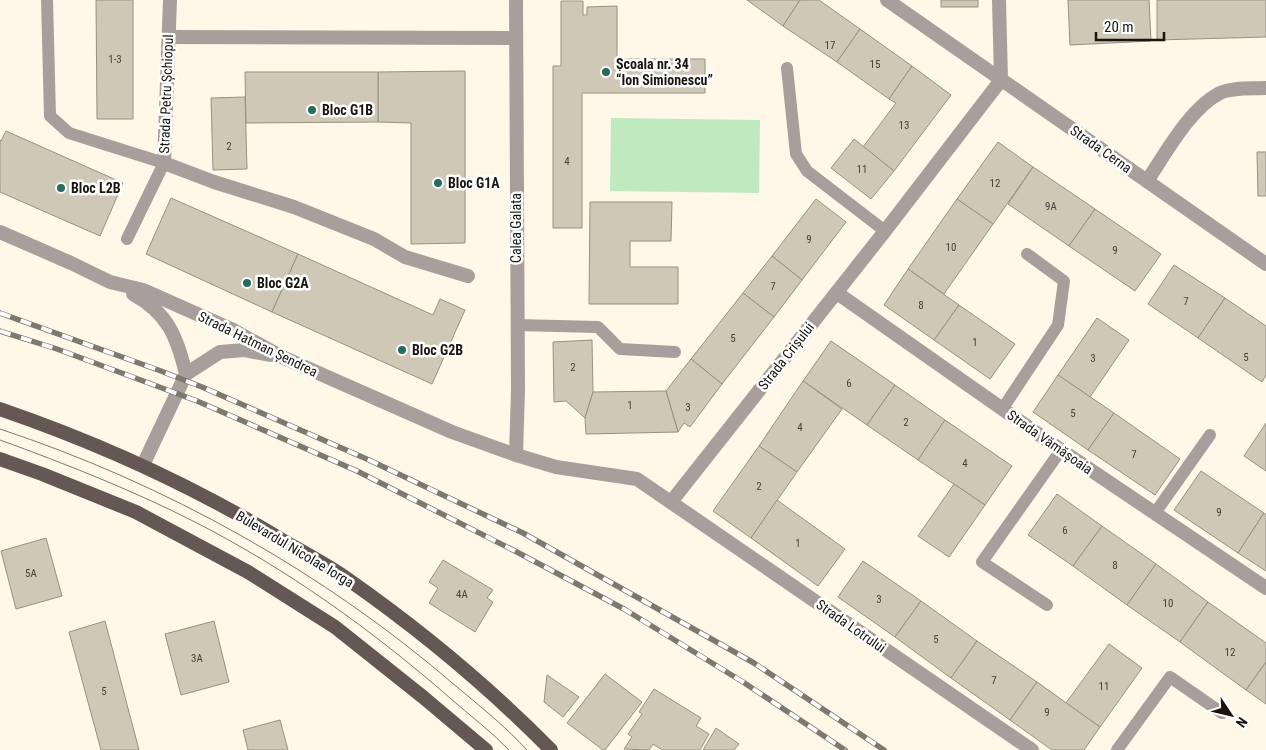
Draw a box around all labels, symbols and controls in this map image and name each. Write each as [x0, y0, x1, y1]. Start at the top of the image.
scale bar [1096, 10, 1164, 42]
text: 20 m [1104, 18, 1134, 36]
street label: Strada Petru Șchiopul [156, 34, 177, 154]
house number: 17 [825, 39, 835, 52]
house number: 1-3 [108, 53, 122, 66]
place label: Școala nr. 34 “Ion Simionescu” [616, 56, 713, 88]
house number: 15 [870, 58, 880, 71]
marker: Școala nr. 34 “Ion Simionescu” [600, 66, 612, 78]
place label: Bloc G1B [322, 102, 373, 118]
marker: Bloc G1B [306, 104, 318, 116]
house number: 13 [899, 119, 909, 132]
street label: Strada Cerna [1067, 122, 1135, 176]
house number: 2 [226, 140, 232, 153]
house number: 4 [564, 155, 570, 168]
house number: 11 [857, 163, 867, 176]
place label: Bloc G1A [448, 175, 500, 191]
marker: Bloc G1A [432, 177, 444, 189]
house number: 12 [990, 177, 1000, 190]
place label: Bloc L2B [71, 180, 121, 196]
marker: Bloc L2B [55, 182, 67, 194]
street label: Calea Galata [508, 193, 524, 263]
house number: 9A [1045, 200, 1058, 213]
house number: 9 [806, 233, 812, 246]
house number: 10 [946, 241, 956, 254]
house number: 9 [1112, 244, 1118, 257]
place label: Bloc G2A [257, 275, 309, 291]
marker: Bloc G2A [241, 277, 253, 289]
house number: 7 [770, 280, 776, 293]
house number: 7 [1183, 295, 1189, 308]
house number: 8 [918, 299, 924, 312]
street label: Strada Hatman Șendrea [195, 308, 320, 381]
street label: Strada Crișului [755, 319, 818, 393]
house number: 5 [730, 332, 736, 345]
house number: 1 [972, 336, 978, 349]
place label: Bloc G2B [412, 342, 463, 358]
marker: Bloc G2B [396, 344, 408, 356]
house number: 5 [1243, 351, 1249, 364]
house number: 3 [1090, 352, 1096, 365]
house number: 2 [570, 361, 576, 374]
house number: 6 [846, 377, 852, 390]
house number: 1 [627, 399, 633, 412]
house number: 3 [685, 401, 691, 414]
street label: Strada Vămășoaia [1004, 407, 1096, 478]
house number: 5 [1070, 407, 1076, 420]
house number: 2 [903, 416, 909, 429]
house number: 4 [797, 421, 803, 434]
house number: 7 [1131, 448, 1137, 461]
house number: 4 [962, 457, 968, 470]
house number: 2 [756, 480, 762, 493]
house number: 9 [1216, 506, 1222, 519]
street label: Bulevardul Nicolae Iorga [233, 508, 357, 590]
house number: 6 [1062, 524, 1068, 537]
house number: 1 [795, 537, 801, 550]
house number: 8 [1112, 559, 1118, 572]
house number: 5A [25, 567, 38, 580]
house number: 4A [456, 588, 469, 601]
house number: 3 [876, 593, 882, 606]
street label: Strada Lotrului [813, 596, 889, 656]
house number: 10 [1163, 597, 1173, 610]
house number: 5 [933, 633, 939, 646]
house number: 12 [1225, 646, 1235, 659]
house number: 3A [191, 652, 204, 665]
house number: 7 [991, 674, 997, 687]
house number: 11 [1099, 680, 1109, 693]
house number: 5 [101, 685, 107, 698]
north arrow [1206, 690, 1256, 740]
house number: 9 [1044, 706, 1050, 719]
text: N [1233, 714, 1251, 731]

